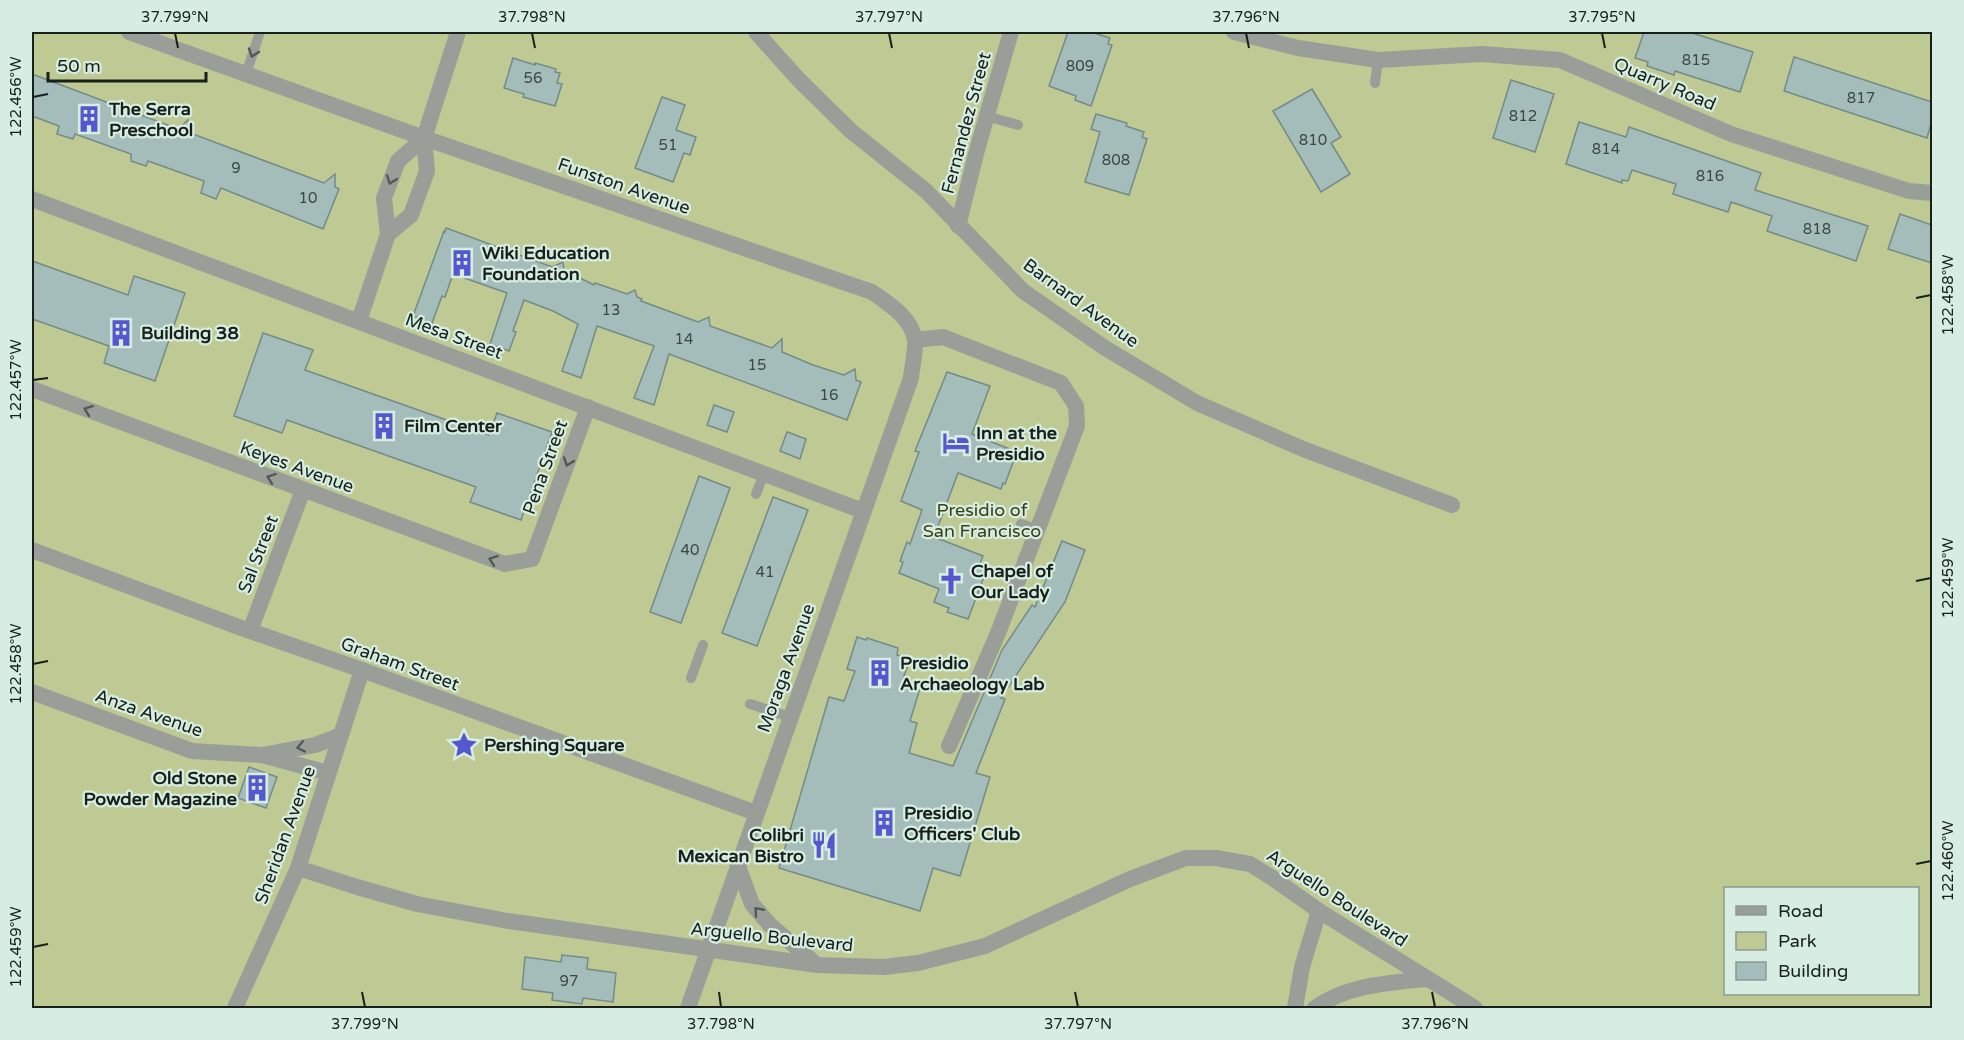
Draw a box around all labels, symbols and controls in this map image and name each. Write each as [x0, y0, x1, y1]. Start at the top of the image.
text: 37.799°N [141, 8, 209, 26]
text: 37.798°N [498, 8, 566, 26]
text: 37.797°N [855, 8, 923, 26]
text: 37.796°N [1212, 8, 1280, 26]
text: 37.795°N [1568, 8, 1636, 26]
scale bar [48, 45, 206, 83]
one-way arrow [248, 47, 261, 58]
street label: Fernandez Street [936, 50, 996, 196]
house number: 815 [1682, 51, 1710, 69]
street label: Quarry Road [1611, 53, 1719, 115]
text: 50 m [57, 55, 101, 77]
text: 122.456°W [7, 57, 25, 137]
house number: 809 [1066, 57, 1094, 75]
house number: 56 [524, 69, 542, 87]
house number: 817 [1847, 89, 1875, 107]
place label: The Serra Preschool [108, 98, 193, 141]
building icon: The Serra Preschool [74, 104, 104, 134]
house number: 812 [1509, 107, 1537, 125]
house number: 810 [1299, 131, 1327, 149]
house number: 51 [659, 136, 677, 154]
house number: 814 [1592, 140, 1620, 158]
house number: 808 [1102, 151, 1130, 169]
street label: Funston Avenue [555, 153, 693, 219]
house number: 9 [231, 159, 241, 177]
house number: 816 [1696, 167, 1724, 185]
one-way arrow [385, 174, 398, 185]
house number: 10 [299, 189, 317, 207]
house number: 818 [1803, 220, 1831, 238]
place label: Wiki Education Foundation [482, 242, 610, 285]
building icon: Wiki Education Foundation [447, 248, 477, 278]
street label: Barnard Avenue [1019, 254, 1143, 352]
text: 122.458°W [1939, 255, 1957, 335]
house number: 13 [602, 301, 620, 319]
street label: Mesa Street [402, 308, 506, 364]
building icon: Building 38 [106, 318, 136, 348]
place label: Building 38 [141, 322, 239, 344]
house number: 14 [675, 330, 693, 348]
text: 122.457°W [7, 339, 25, 421]
house number: 15 [748, 356, 766, 374]
house number: 16 [820, 386, 838, 404]
one-way arrow [83, 405, 94, 418]
building icon: Film Center [369, 411, 399, 441]
place label: Film Center [404, 415, 503, 437]
street label: Pena Street [518, 416, 572, 517]
place label: Inn at the Presidio [976, 422, 1057, 465]
hotel icon: Inn at the Presidio [941, 428, 971, 458]
street label: Keyes Avenue [237, 436, 357, 498]
one-way arrow [563, 456, 575, 467]
one-way arrow [266, 473, 277, 485]
park label: Presidio of San Francisco [923, 499, 1041, 542]
street label: Sal Street [233, 512, 283, 596]
text: 122.459°W [1939, 538, 1957, 618]
house number: 40 [681, 541, 699, 559]
one-way arrow [488, 555, 499, 567]
place label: Chapel of Our Lady [971, 560, 1054, 603]
house number: 41 [756, 563, 774, 581]
church icon: Chapel of Our Lady [936, 566, 966, 596]
street label: Moraga Avenue [752, 600, 820, 736]
text: 122.458°W [7, 624, 25, 704]
street label: Graham Street [338, 632, 462, 696]
place label: Presidio Archaeology Lab [900, 652, 1045, 695]
building icon: Presidio Archaeology Lab [865, 658, 895, 688]
street label: Anza Avenue [92, 684, 206, 742]
place icon: Pershing Square [449, 730, 479, 760]
place label: Pershing Square [484, 734, 624, 756]
one-way arrow [297, 740, 307, 753]
street label: Sheridan Avenue [250, 763, 320, 907]
place label: Old Stone Powder Magazine [84, 767, 237, 810]
building icon: Old Stone Powder Magazine [242, 773, 272, 803]
place label: Presidio Officers' Club [904, 802, 1020, 845]
building icon: Presidio Officers' Club [869, 808, 899, 838]
text: 122.460°W [1939, 821, 1957, 901]
place label: Colibri Mexican Bistro [677, 824, 804, 867]
restaurant icon: Colibri Mexican Bistro [809, 830, 839, 860]
street label: Arguello Boulevard [1262, 844, 1412, 952]
legend [1724, 887, 1919, 995]
text: Road [1778, 900, 1823, 922]
text: 122.459°W [7, 907, 25, 987]
one-way arrow [754, 907, 765, 918]
street label: Arguello Boulevard [690, 918, 854, 956]
text: Park [1778, 930, 1817, 952]
text: Building [1778, 960, 1848, 982]
house number: 97 [560, 972, 578, 990]
text: 37.799°N [331, 1015, 399, 1033]
text: 37.798°N [687, 1015, 755, 1033]
text: 37.797°N [1044, 1015, 1112, 1033]
text: 37.796°N [1401, 1015, 1469, 1033]

